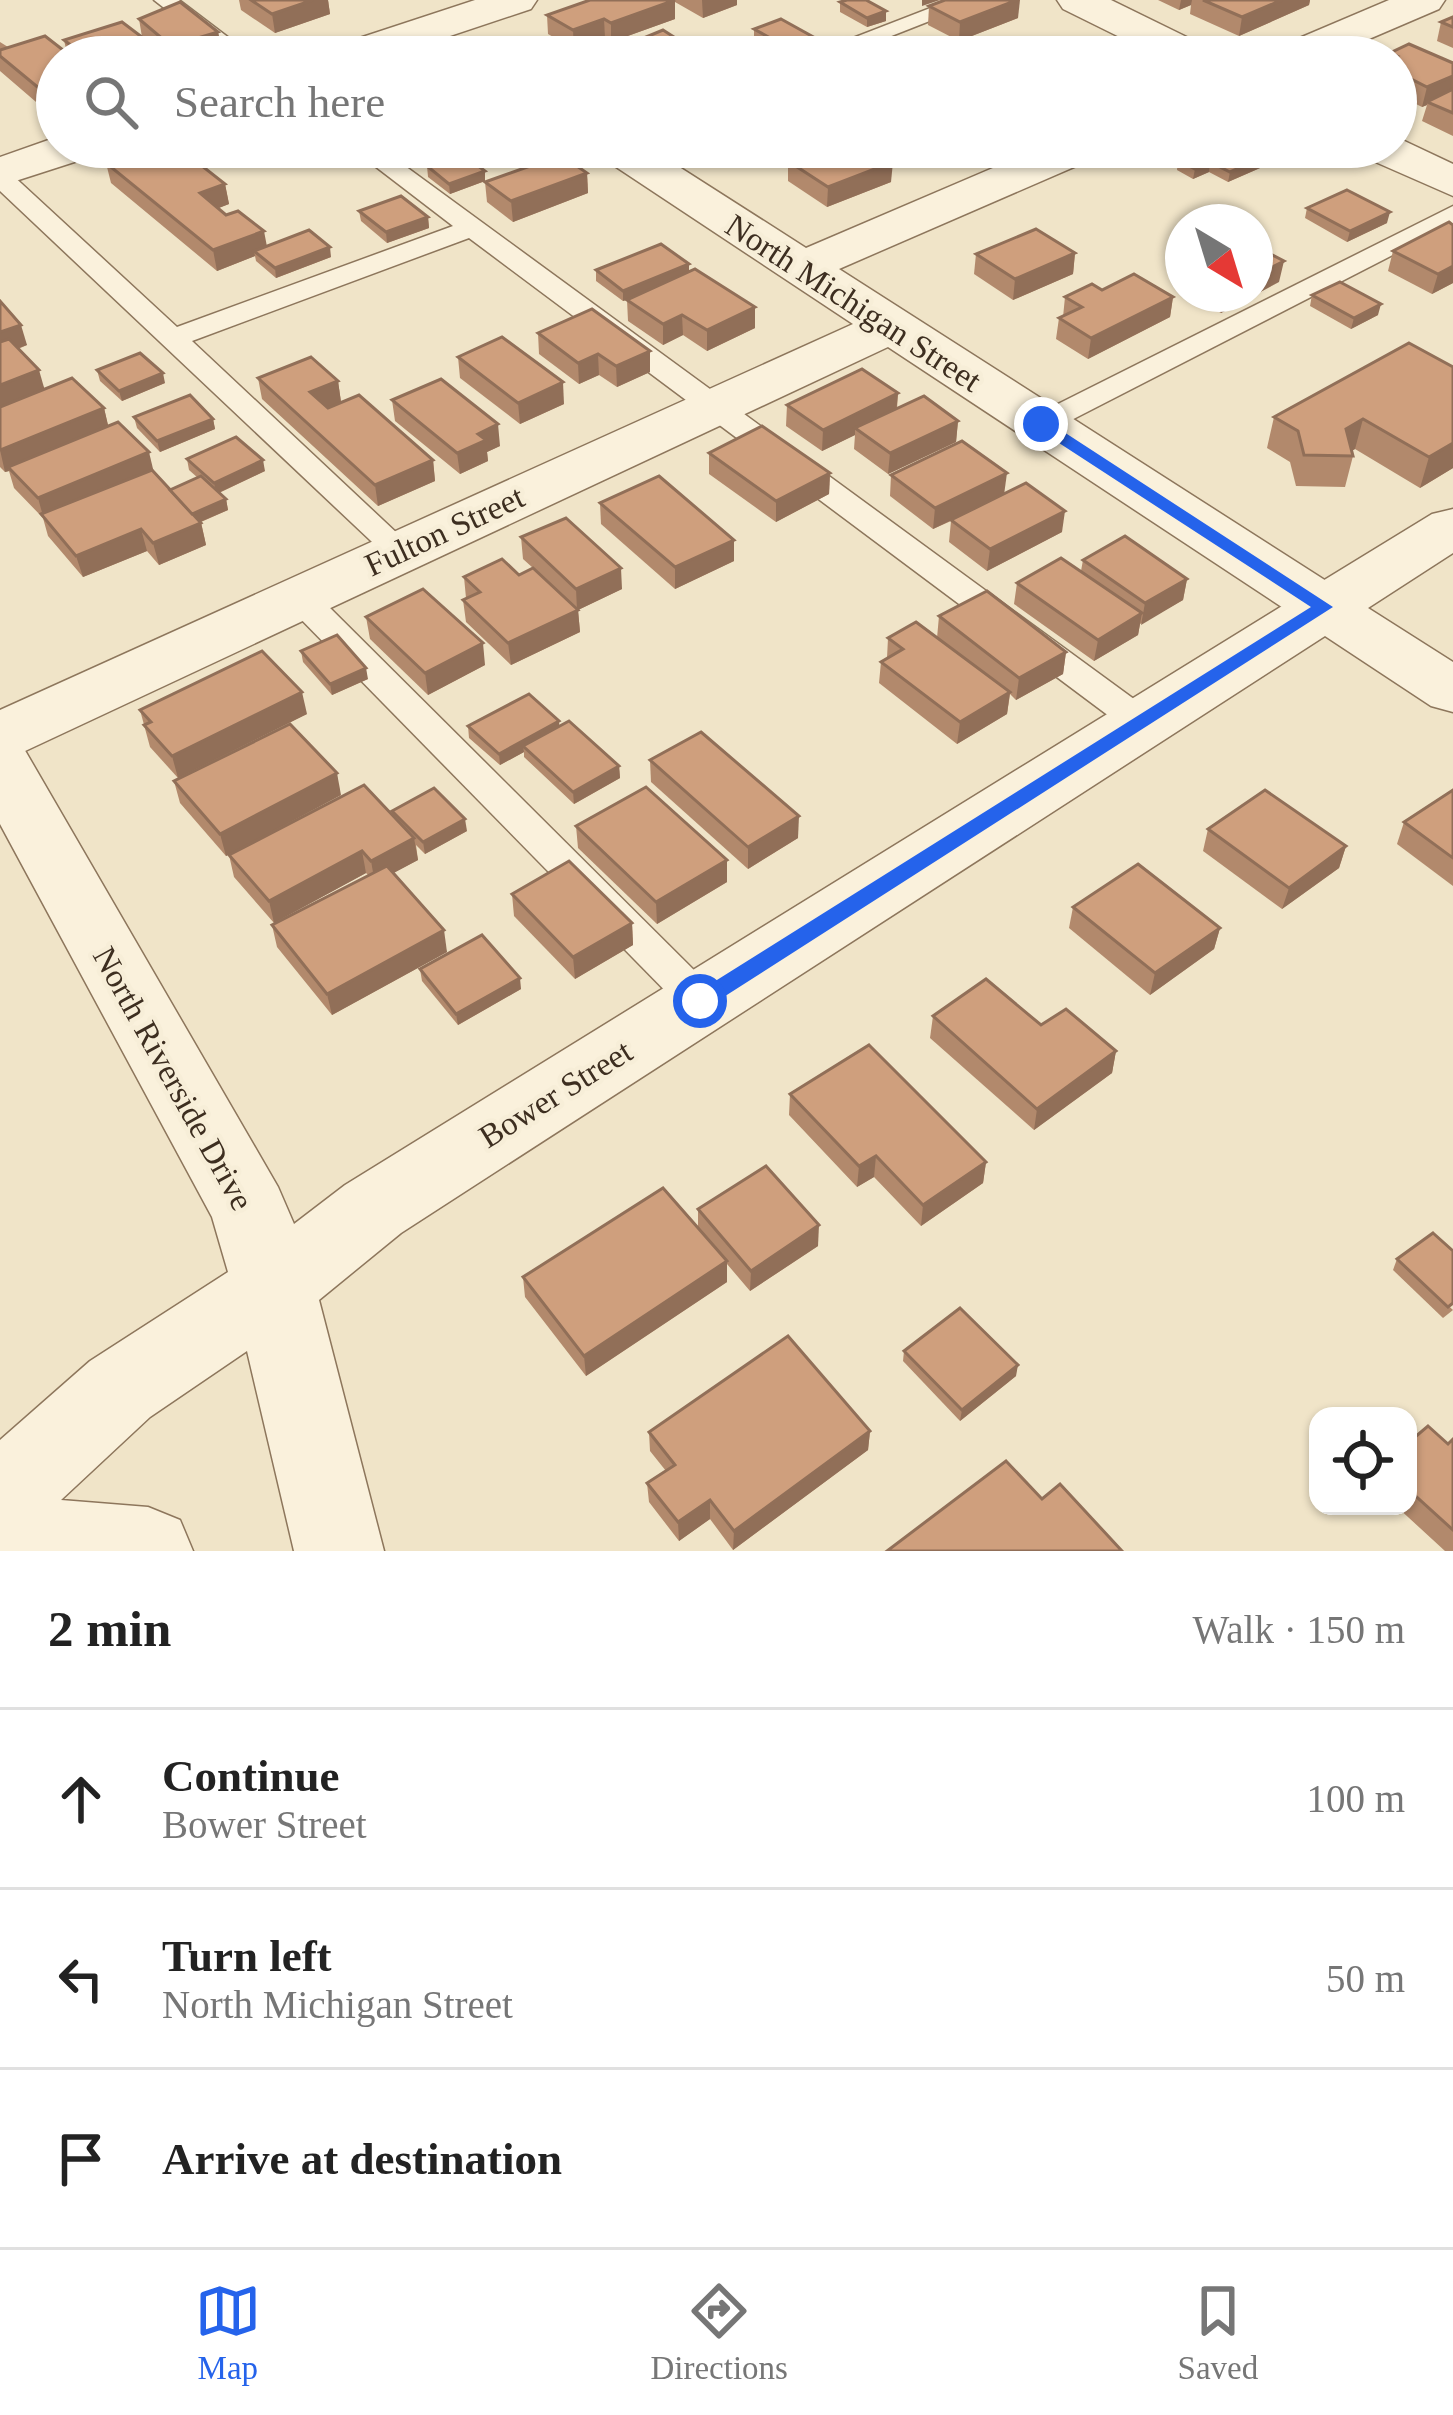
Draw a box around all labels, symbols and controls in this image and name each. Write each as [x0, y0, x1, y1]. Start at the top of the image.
search box [36, 36, 1417, 168]
icon: search [78, 69, 144, 135]
text: Search here [174, 77, 385, 127]
north arrow [1165, 204, 1273, 312]
street label: North Michigan Street [719, 207, 988, 399]
route end [1014, 397, 1068, 451]
street label: Fulton Street [359, 478, 530, 583]
street label: North Riverside Drive [86, 941, 260, 1216]
route start [673, 974, 727, 1028]
street label: Bower Street [473, 1033, 639, 1155]
map controls [1309, 1407, 1417, 1515]
button: locate [1309, 1407, 1417, 1515]
text: 2 min [48, 1601, 171, 1657]
text: Walk · 150 m [1193, 1608, 1405, 1651]
text: Continue [162, 1751, 340, 1801]
icon: ahead [48, 1766, 114, 1832]
text: 100 m [1306, 1777, 1405, 1820]
text: Bower Street [162, 1803, 367, 1846]
text: Turn left [162, 1931, 332, 1981]
icon: left [48, 1946, 114, 2012]
text: 50 m [1326, 1957, 1405, 2000]
text: North Michigan Street [162, 1983, 513, 2026]
icon: arrive [48, 2126, 114, 2192]
text: Arrive at destination [162, 2134, 562, 2184]
tab: Map [195, 2278, 261, 2387]
tab: Directions [650, 2278, 788, 2387]
tab: Saved [1178, 2278, 1258, 2387]

